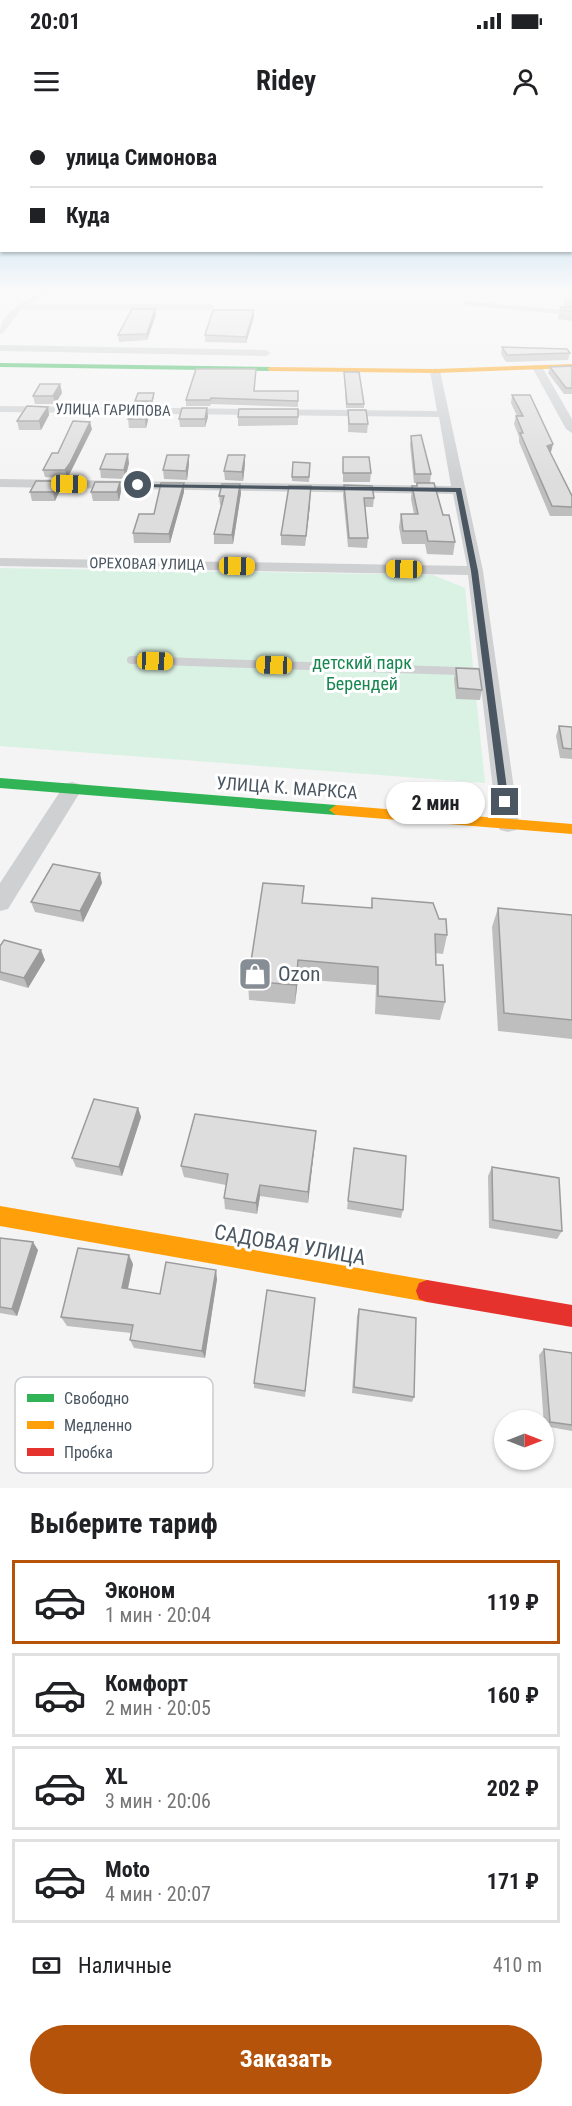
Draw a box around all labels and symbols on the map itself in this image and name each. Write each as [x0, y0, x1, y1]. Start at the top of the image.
street label: УЛИЦА ГАРИПОВА [55, 400, 171, 420]
route start [124, 471, 151, 498]
car [51, 475, 87, 493]
street label: ОРЕХОВАЯ УЛИЦА [89, 554, 205, 574]
car [219, 557, 255, 575]
car [386, 560, 422, 578]
car [137, 651, 173, 671]
park label: детский парк Берендей [312, 652, 412, 694]
car [256, 655, 292, 675]
street label: УЛИЦА К. МАРКСА [216, 772, 359, 803]
callout: 2 мин [385, 781, 484, 823]
route end [491, 788, 518, 815]
shop icon: Ozon [237, 956, 273, 992]
place label: Ozon [278, 962, 320, 986]
street label: САДОВАЯ УЛИЦА [212, 1220, 368, 1270]
legend [15, 1377, 213, 1473]
text: Свободно [64, 1389, 129, 1408]
north arrow [494, 1410, 554, 1470]
text: Медленно [64, 1416, 132, 1435]
text: Пробка [64, 1443, 113, 1462]

